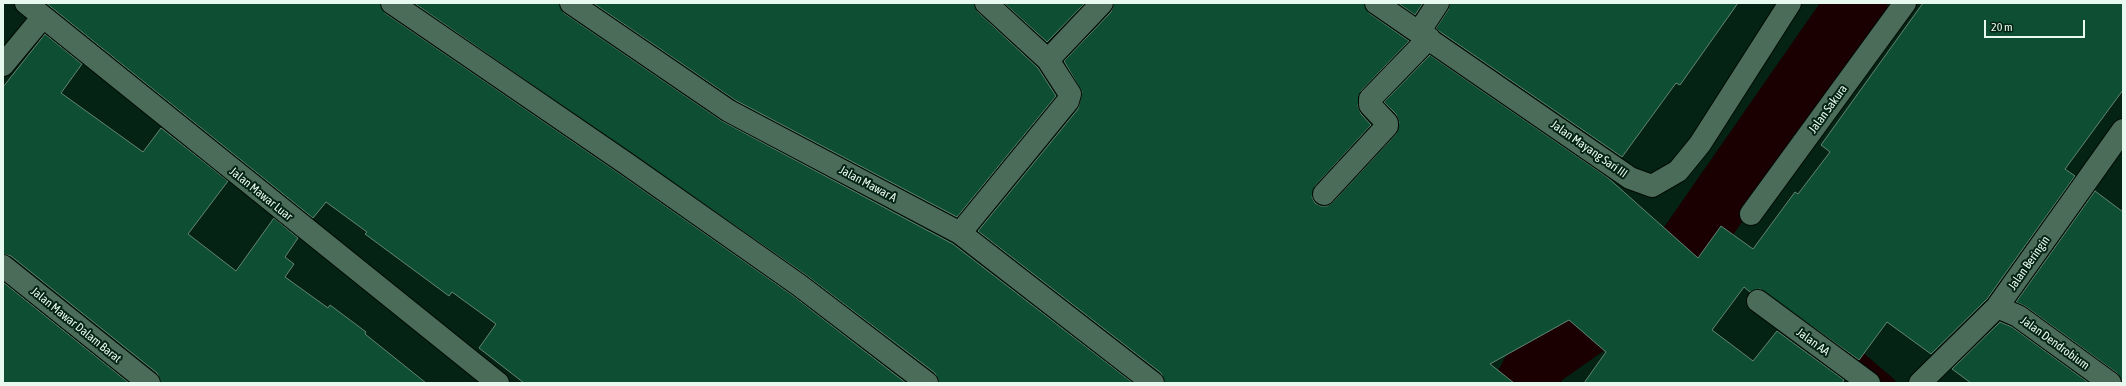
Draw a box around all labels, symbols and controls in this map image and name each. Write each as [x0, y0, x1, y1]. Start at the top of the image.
scale bar [1986, 12, 2087, 38]
text: 20 m [1991, 20, 2013, 34]
street label: Jalan Sakura [1806, 82, 1850, 136]
street label: Jalan Mayang Sari III [1548, 117, 1630, 181]
street label: Jalan Mawar A [837, 163, 899, 205]
street label: Jalan Mawar Luar [227, 164, 295, 224]
street label: Jalan Beringin [2005, 233, 2053, 293]
street label: Jalan Mawar Dalam Barat [28, 284, 124, 366]
street label: Jalan Dendrobium [2018, 313, 2092, 373]
street label: Jalan AA [1794, 325, 1832, 359]

